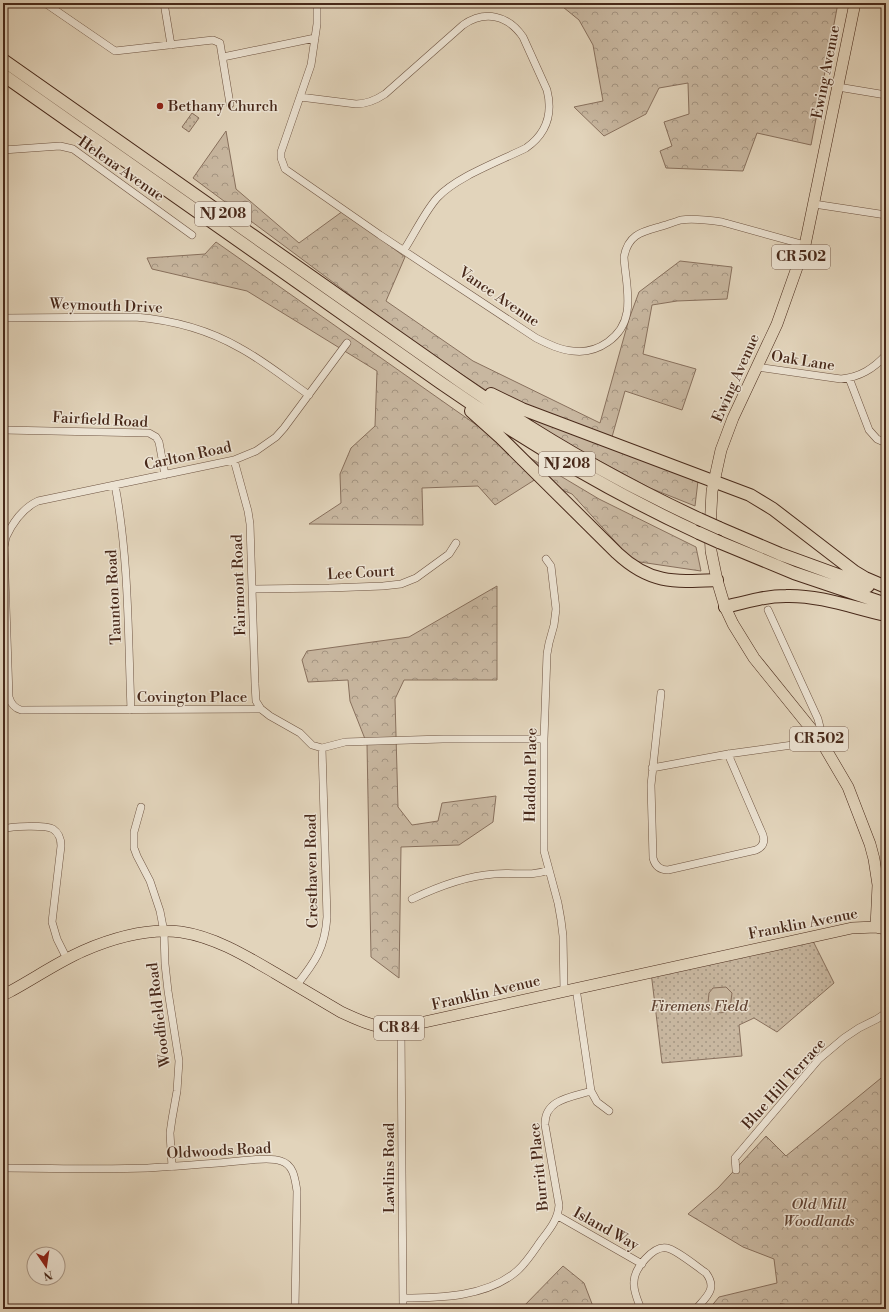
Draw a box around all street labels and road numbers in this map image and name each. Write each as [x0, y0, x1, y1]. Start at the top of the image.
street label: Ewing Avenue [808, 24, 844, 120]
street label: Helena Avenue [74, 132, 168, 206]
road number: NJ 208 [195, 202, 251, 226]
road number: CR 502 [772, 245, 830, 269]
street label: Vance Avenue [454, 262, 543, 331]
street label: Weymouth Drive [48, 294, 163, 317]
street label: Ewing Avenue [708, 331, 764, 425]
street label: Oak Lane [770, 347, 836, 375]
street label: Fairfield Road [52, 408, 149, 432]
street label: Carlton Road [143, 437, 234, 475]
road number: NJ 208 [539, 452, 595, 476]
street label: Fairmont Road [228, 533, 250, 636]
street label: Taunton Road [102, 549, 126, 645]
street label: Lee Court [327, 562, 396, 584]
street label: Covington Place [137, 688, 247, 707]
road number: CR 502 [790, 727, 848, 751]
street label: Haddon Place [521, 728, 541, 822]
street label: Cresthaven Road [301, 813, 322, 928]
street label: Franklin Avenue [747, 904, 859, 944]
street label: Woodfield Road [143, 961, 175, 1070]
street label: Franklin Avenue [430, 971, 542, 1015]
road number: CR 84 [374, 1016, 424, 1040]
street label: Blue Hill Terrace [738, 1035, 830, 1134]
street label: Lawlins Road [380, 1122, 399, 1213]
street label: Burritt Place [525, 1122, 553, 1213]
street label: Oldwoods Road [166, 1139, 272, 1163]
street label: Island Way [570, 1203, 643, 1255]

